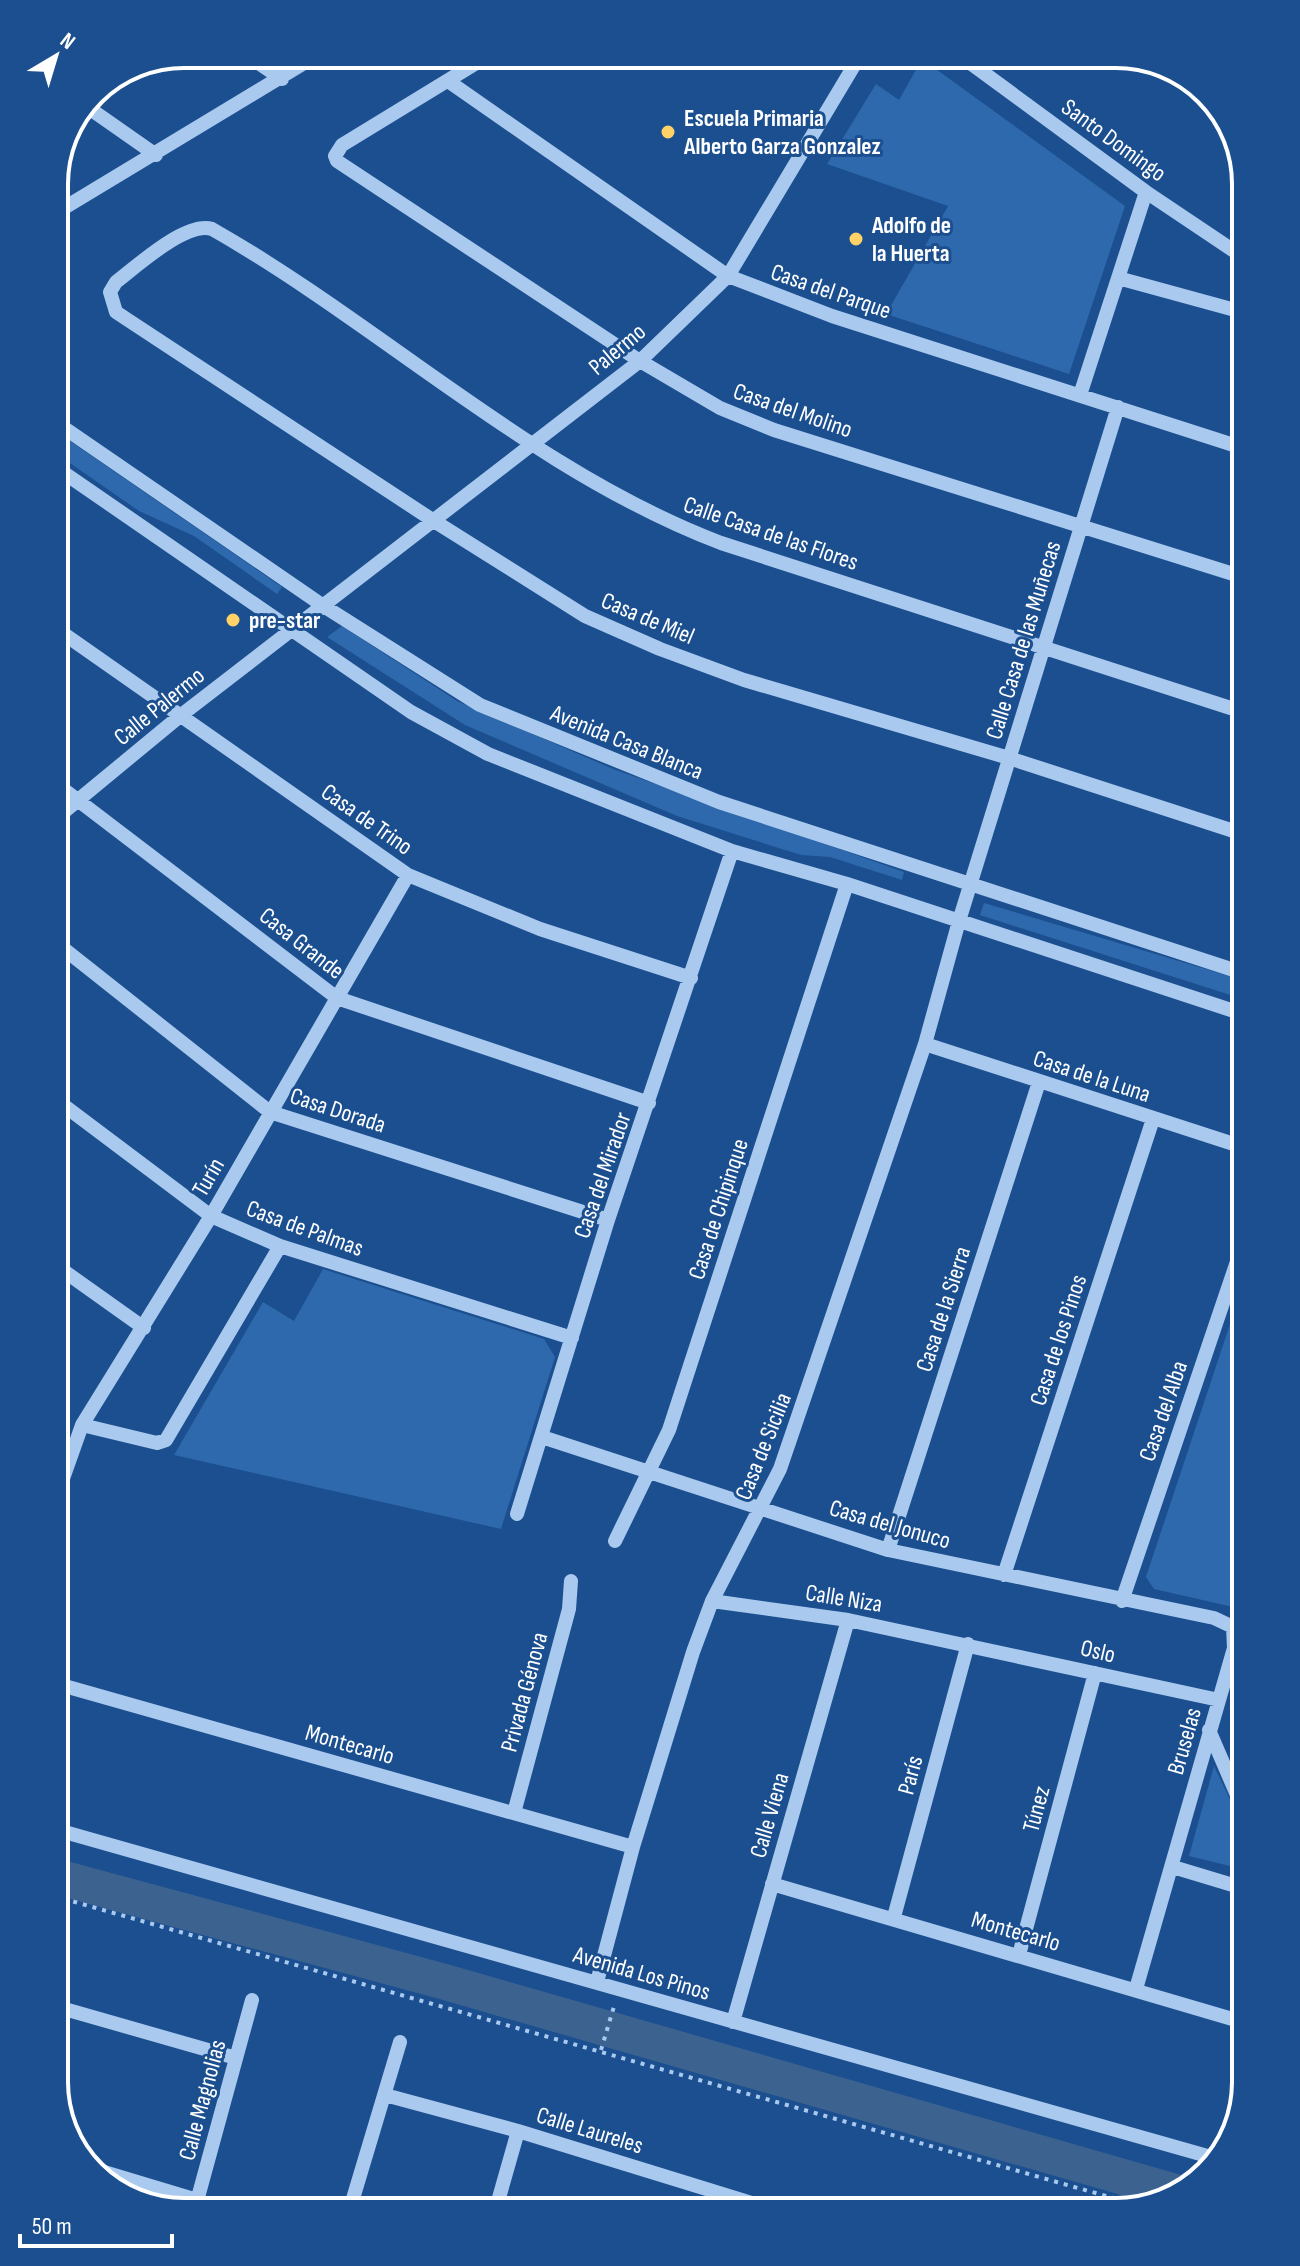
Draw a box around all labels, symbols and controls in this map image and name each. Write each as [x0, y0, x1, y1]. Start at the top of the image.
north arrow [16, 16, 96, 96]
text: N [54, 27, 80, 56]
street label: Santo Domingo [1056, 93, 1172, 188]
place label: Escuela Primaria Alberto Garza Gonzalez [683, 104, 881, 161]
marker: Escuela Primaria Alberto Garza Gonzalez [659, 123, 677, 141]
place label: Adolfo de la Huerta [871, 211, 951, 268]
marker: Adolfo de la Huerta [847, 230, 865, 248]
street label: Casa del Parque [767, 257, 895, 326]
street label: Palermo [583, 317, 652, 382]
street label: Casa del Molino [730, 377, 856, 444]
street label: Calle Casa de las Flores [680, 490, 862, 577]
street label: Calle Casa de las Muñecas [980, 537, 1067, 743]
street label: Casa de Miel [597, 586, 699, 651]
place label: pre-star [249, 606, 321, 635]
marker: pre-star [224, 611, 242, 629]
street label: Calle Palermo [108, 661, 211, 752]
street label: Avenida Casa Blanca [545, 698, 707, 786]
street label: Casa de Trino [315, 777, 418, 861]
street label: Casa Grande [253, 901, 350, 986]
street label: Casa de la Luna [1030, 1044, 1154, 1109]
street label: Casa Dorada [286, 1081, 389, 1140]
street label: Casa del Mirador [567, 1108, 638, 1242]
street label: Casa de Chipinque [682, 1135, 755, 1283]
street label: Turín [186, 1153, 231, 1202]
street label: Casa de Palmas [242, 1194, 367, 1263]
street label: Casa de la Sierra [910, 1243, 977, 1375]
street label: Casa de los Pinos [1024, 1271, 1093, 1409]
street label: Casa del Alba [1133, 1357, 1194, 1465]
street label: Casa de Sicilia [729, 1388, 798, 1504]
street label: Casa del Jonuco [826, 1493, 954, 1556]
street label: Calle Niza [803, 1578, 884, 1619]
street label: Privada Génova [495, 1629, 554, 1755]
street label: Oslo [1078, 1633, 1118, 1670]
street label: Bruselas [1161, 1704, 1208, 1778]
street label: Montecarlo [302, 1718, 398, 1771]
street label: París [891, 1753, 930, 1798]
street label: Calle Viena [744, 1769, 795, 1861]
street label: Túnez [1016, 1783, 1057, 1835]
street label: Montecarlo [968, 1905, 1064, 1958]
street label: Avenida Los Pinos [569, 1940, 714, 2007]
street label: Calle Magnolias [172, 2037, 232, 2164]
street label: Calle Laureles [533, 2101, 647, 2160]
scale bar [20, 2198, 172, 2248]
text: 50 m [32, 2212, 72, 2241]

